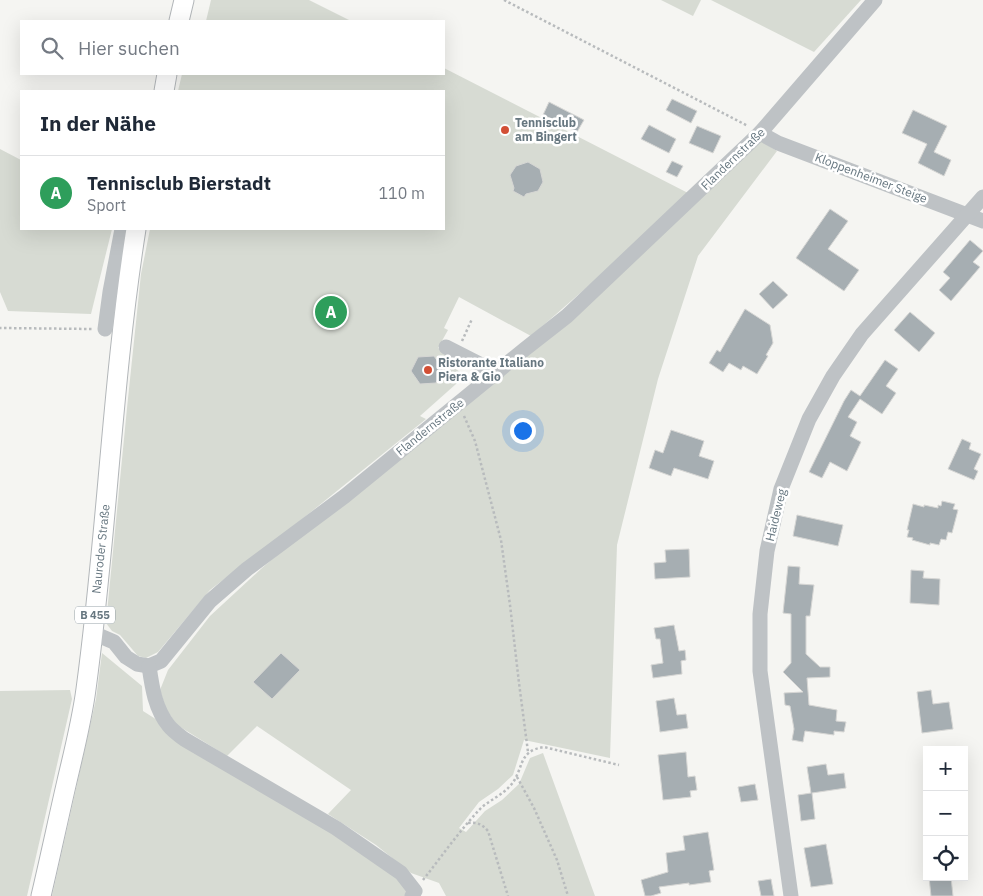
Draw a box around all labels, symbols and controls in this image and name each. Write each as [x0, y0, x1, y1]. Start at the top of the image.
search box [20, 20, 445, 75]
icon: search [38, 34, 66, 62]
text: Hier suchen [78, 36, 180, 60]
text: In der Nähe [40, 109, 156, 137]
place label: Tennisclub am Bingert [515, 115, 577, 144]
marker: Tennisclub am Bingert [499, 124, 511, 136]
street label: Flandernstraße [698, 124, 768, 193]
street label: Kloppenheimer Steige [813, 149, 930, 206]
text: Tennisclub Bierstadt [87, 171, 271, 195]
text: A [51, 183, 61, 203]
text: 110 m [378, 183, 425, 203]
text: Sport [87, 195, 126, 215]
pin: A [315, 293, 347, 331]
place label: Ristorante Italiano Piera & Gio [438, 355, 544, 384]
marker: Ristorante Italiano Piera & Gio [422, 364, 434, 376]
street label: Flandernstraße [393, 394, 467, 459]
your location [510, 418, 536, 444]
street label: Haideweg [762, 486, 789, 543]
street label: Nauroder Straße [88, 503, 113, 594]
road number: B 455 [75, 606, 115, 624]
map controls [923, 746, 968, 881]
button: + [923, 746, 968, 791]
button: − [923, 791, 968, 836]
button: locate [923, 836, 968, 881]

